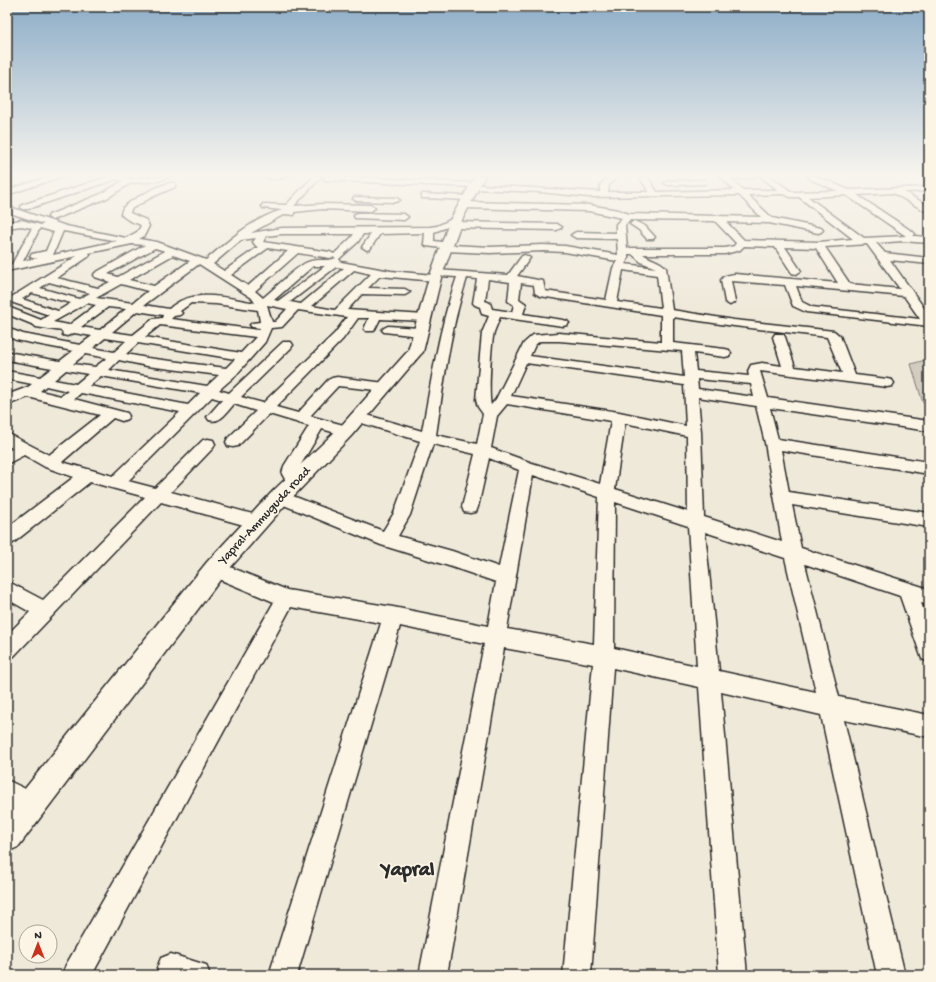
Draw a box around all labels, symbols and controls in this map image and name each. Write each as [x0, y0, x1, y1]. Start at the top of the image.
street label: Yapral-Ammuguda road [215, 463, 315, 569]
district label: Yapral [380, 860, 435, 883]
north arrow [18, 924, 58, 964]
text: N [34, 930, 42, 942]

